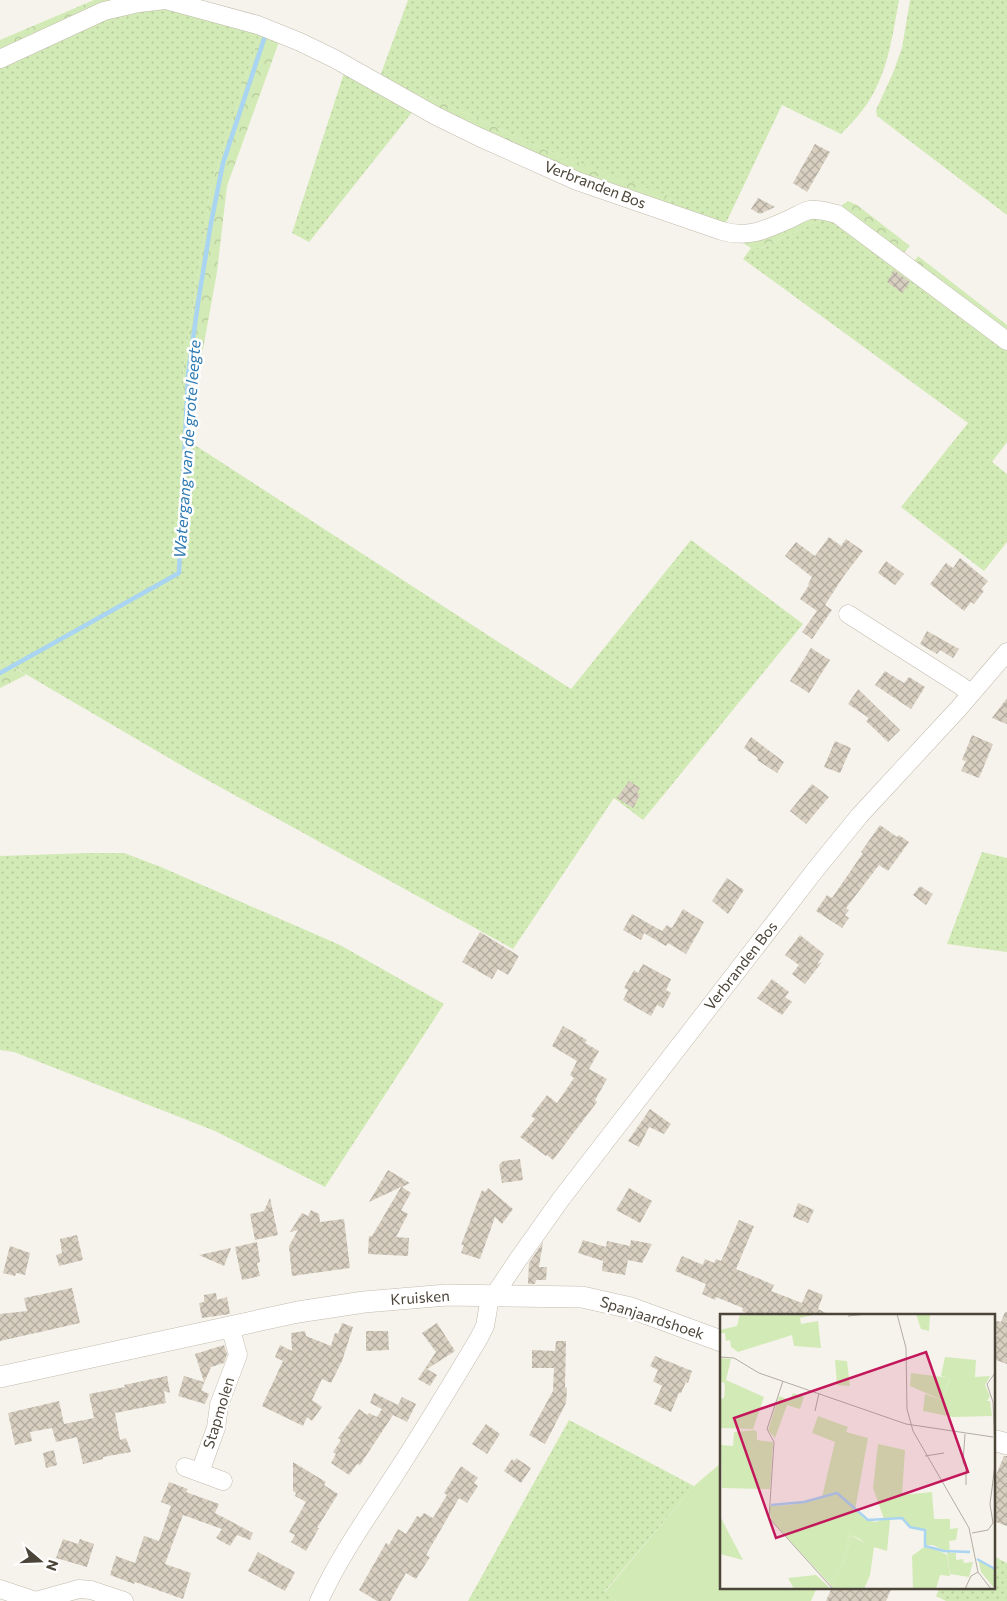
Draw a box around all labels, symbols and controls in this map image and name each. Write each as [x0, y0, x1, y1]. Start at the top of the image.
street label: Verbranden Bos [542, 156, 649, 212]
water label: Watergang van de grote leegte [169, 339, 204, 559]
street label: Verbranden Bos [700, 917, 781, 1013]
street label: Kruisken [390, 1286, 450, 1308]
street label: Spanjaardshoek [598, 1292, 707, 1342]
inset map [720, 1314, 994, 1588]
street label: Stapmolen [199, 1375, 237, 1451]
north arrow [15, 1536, 65, 1586]
text: N [43, 1558, 63, 1573]

